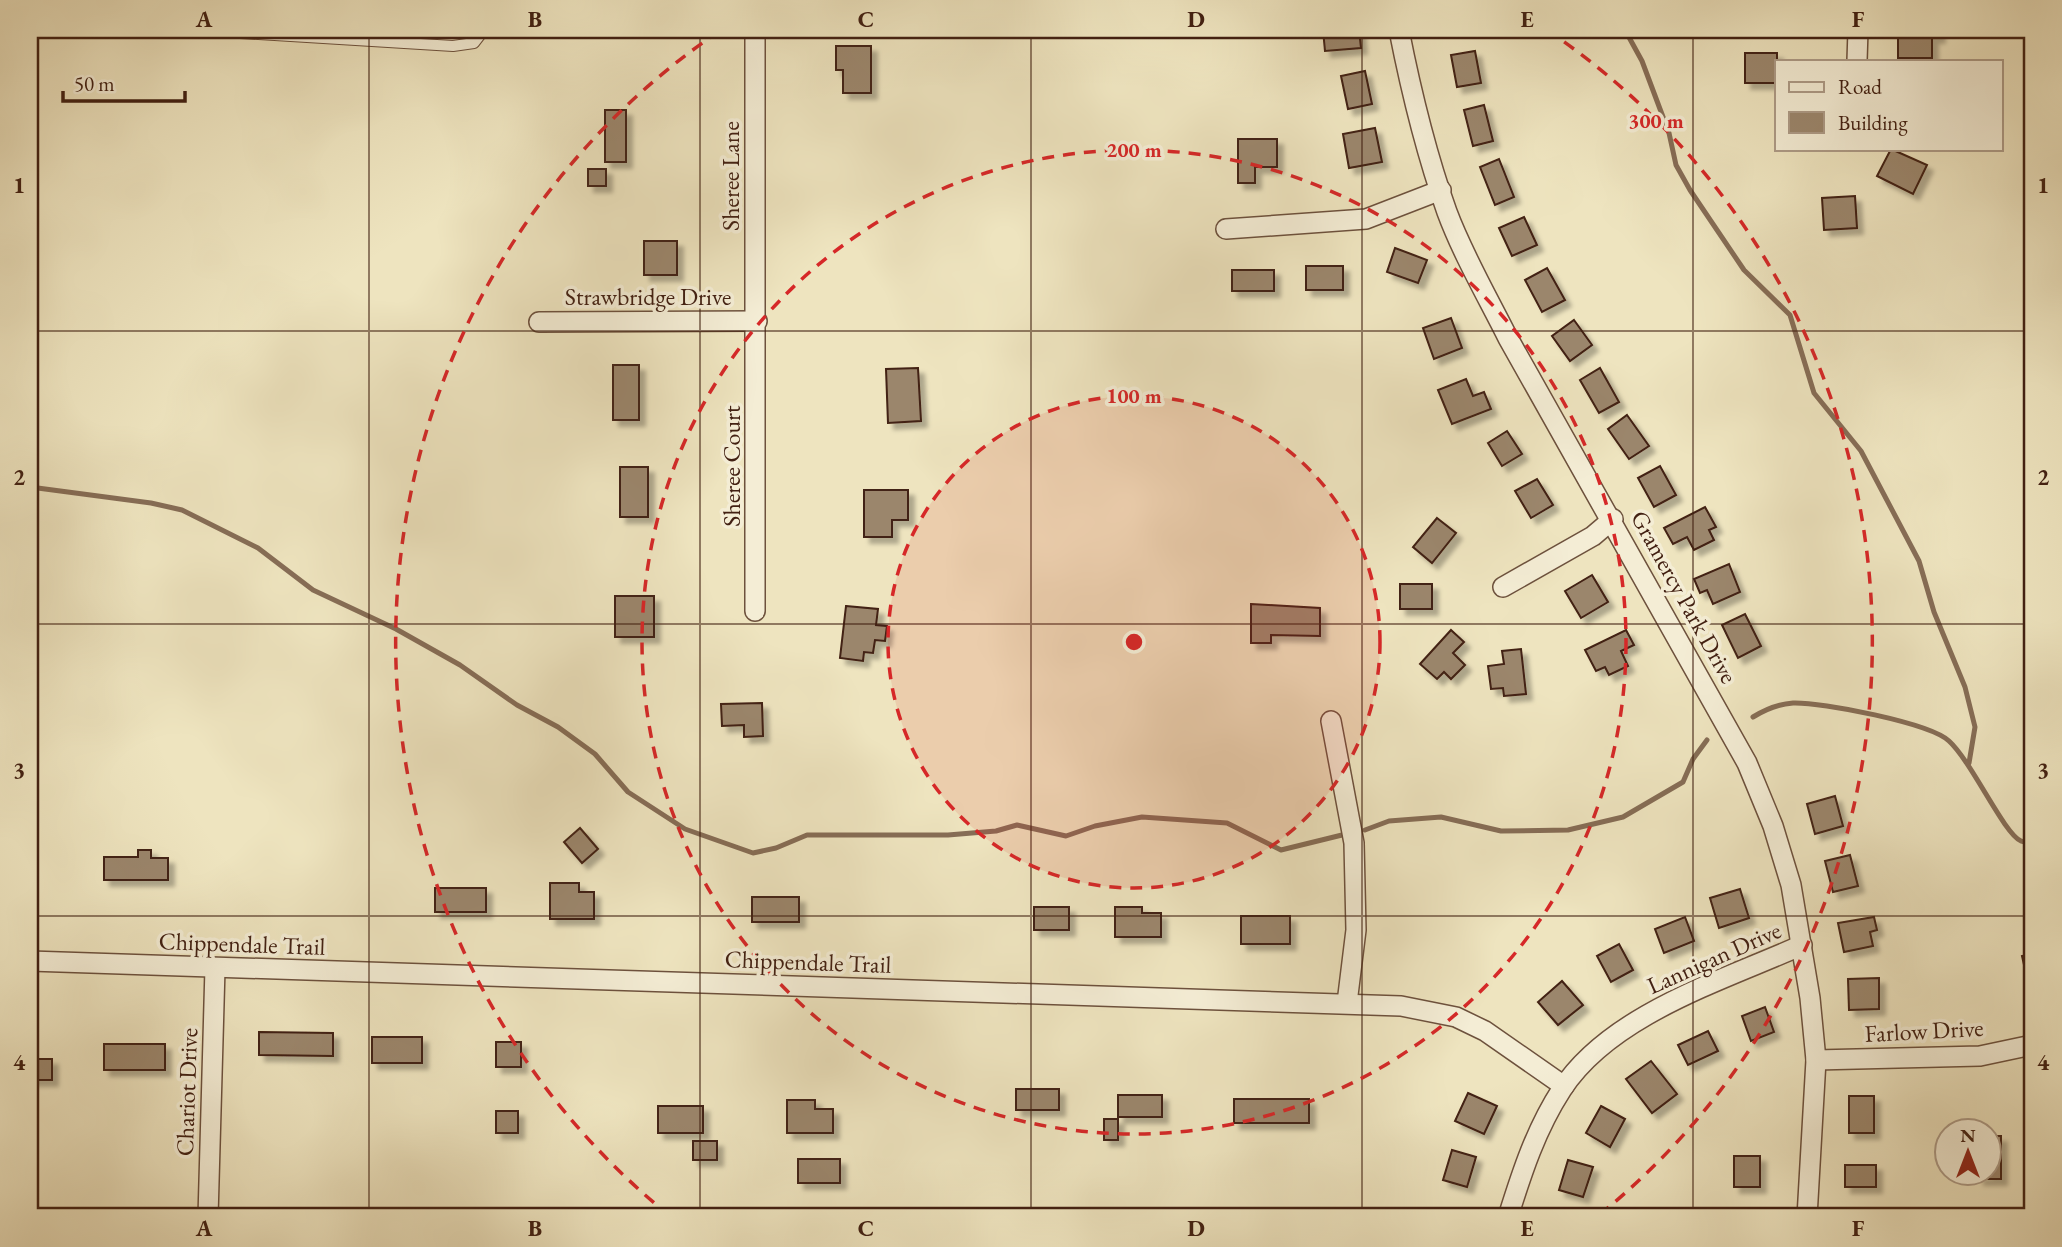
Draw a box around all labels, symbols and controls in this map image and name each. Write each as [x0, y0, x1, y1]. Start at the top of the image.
text: A [195, 4, 213, 34]
text: B [528, 4, 542, 34]
text: C [858, 4, 874, 34]
text: D [1187, 4, 1205, 34]
text: E [1520, 4, 1534, 34]
text: F [1852, 4, 1865, 34]
scale bar [63, 60, 186, 104]
legend [1775, 60, 2002, 150]
text: 50 m [74, 70, 115, 97]
text: Road [1838, 73, 1882, 100]
text: 300 m [1628, 107, 1684, 134]
text: Building [1838, 109, 1908, 136]
street label: Sheree Lane [715, 121, 746, 231]
text: 200 m [1106, 136, 1162, 163]
text: 1 [13, 170, 25, 200]
text: 1 [2037, 170, 2049, 200]
street label: Strawbridge Drive [565, 281, 731, 312]
text: 100 m [1106, 382, 1162, 409]
street label: Sheree Court [716, 405, 747, 527]
text: 2 [13, 462, 25, 492]
text: 2 [2037, 462, 2049, 492]
street label: Gramercy Park Drive [1624, 505, 1745, 689]
centre of rings [1122, 630, 1146, 654]
text: 3 [13, 755, 25, 785]
text: 3 [2037, 755, 2049, 785]
street label: Lannigan Drive [1642, 914, 1786, 1001]
street label: Chippendale Trail [158, 925, 326, 962]
street label: Chippendale Trail [724, 943, 892, 980]
street label: Farlow Drive [1864, 1012, 1984, 1049]
street label: Chariot Drive [169, 1027, 204, 1157]
text: 4 [13, 1047, 26, 1077]
text: 4 [2037, 1047, 2050, 1077]
north arrow [1932, 1118, 2002, 1188]
text: N [1960, 1123, 1976, 1148]
text: A [195, 1213, 213, 1243]
text: B [528, 1213, 542, 1243]
text: C [858, 1213, 874, 1243]
text: D [1187, 1213, 1205, 1243]
text: E [1520, 1213, 1534, 1243]
text: F [1852, 1213, 1865, 1243]

